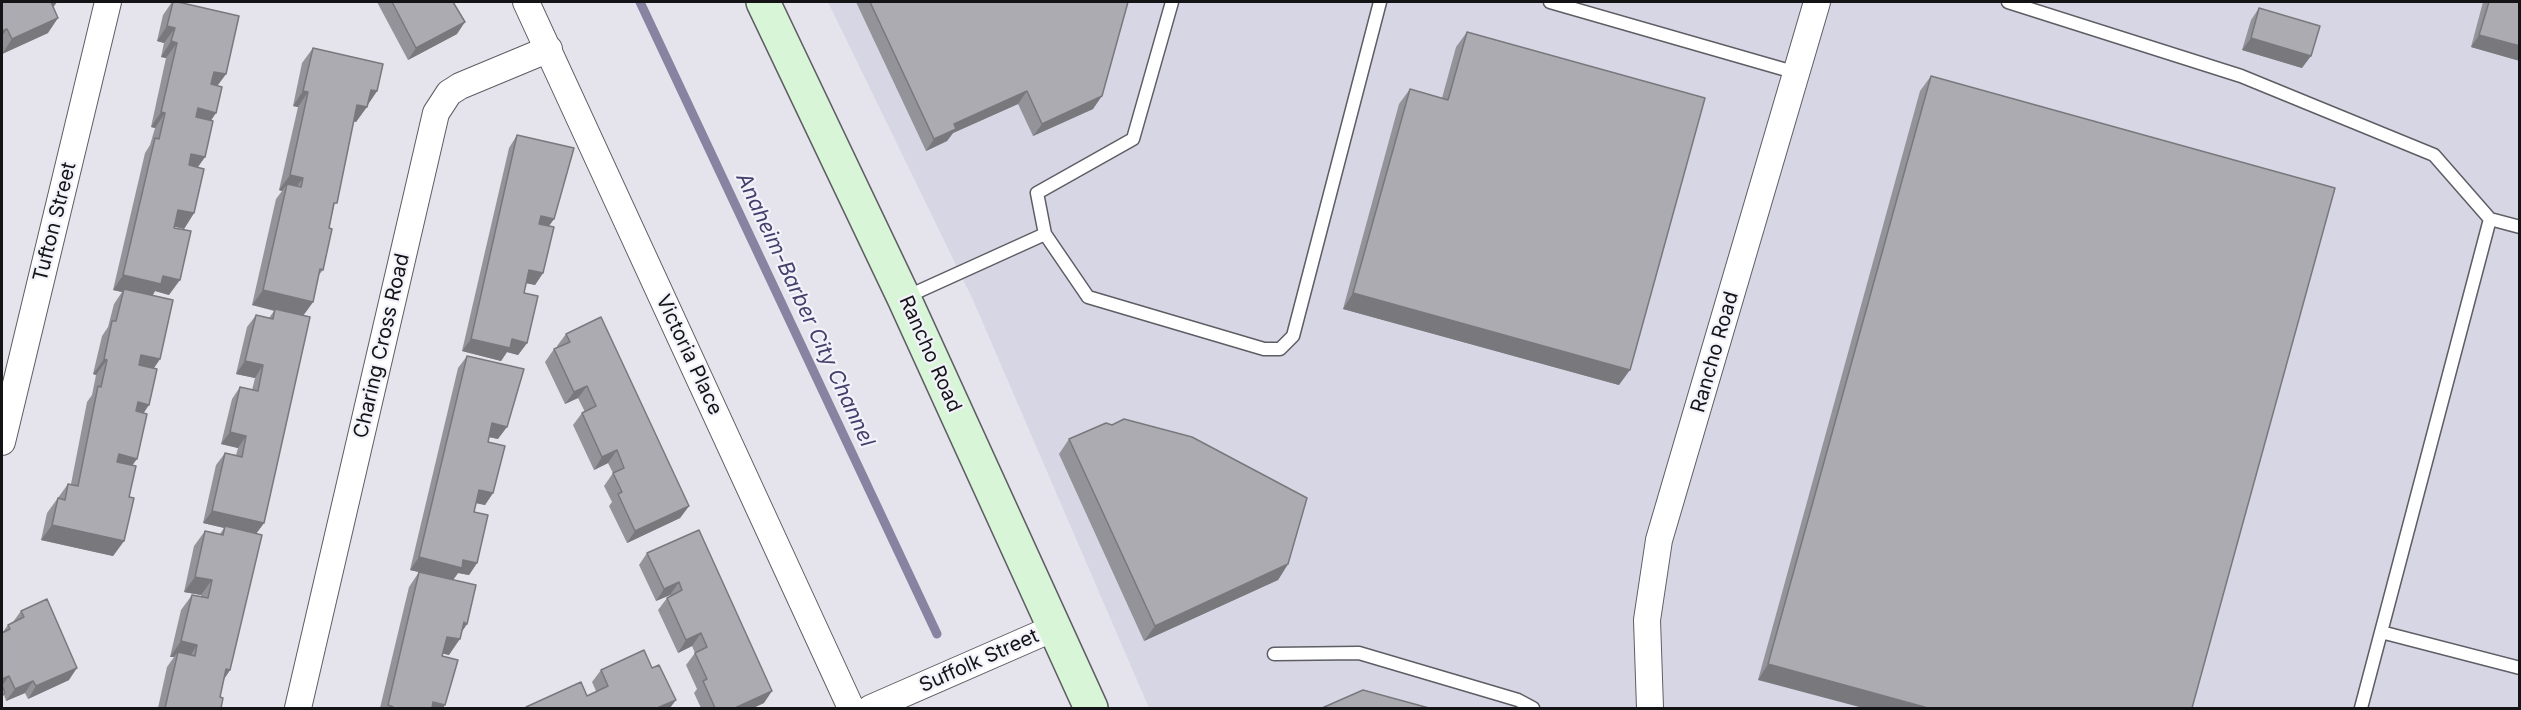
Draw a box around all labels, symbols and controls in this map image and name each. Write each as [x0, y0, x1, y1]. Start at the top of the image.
street label: Tufton Street [29, 160, 81, 284]
water label: Anaheim-Barber City Channel [730, 169, 880, 451]
street label: Charing Cross Road [349, 251, 415, 441]
street label: Rancho Road [1686, 289, 1744, 415]
street label: Victoria Place [651, 291, 727, 419]
street label: Rancho Road [894, 292, 966, 416]
street label: Suffolk Street [916, 624, 1042, 698]

